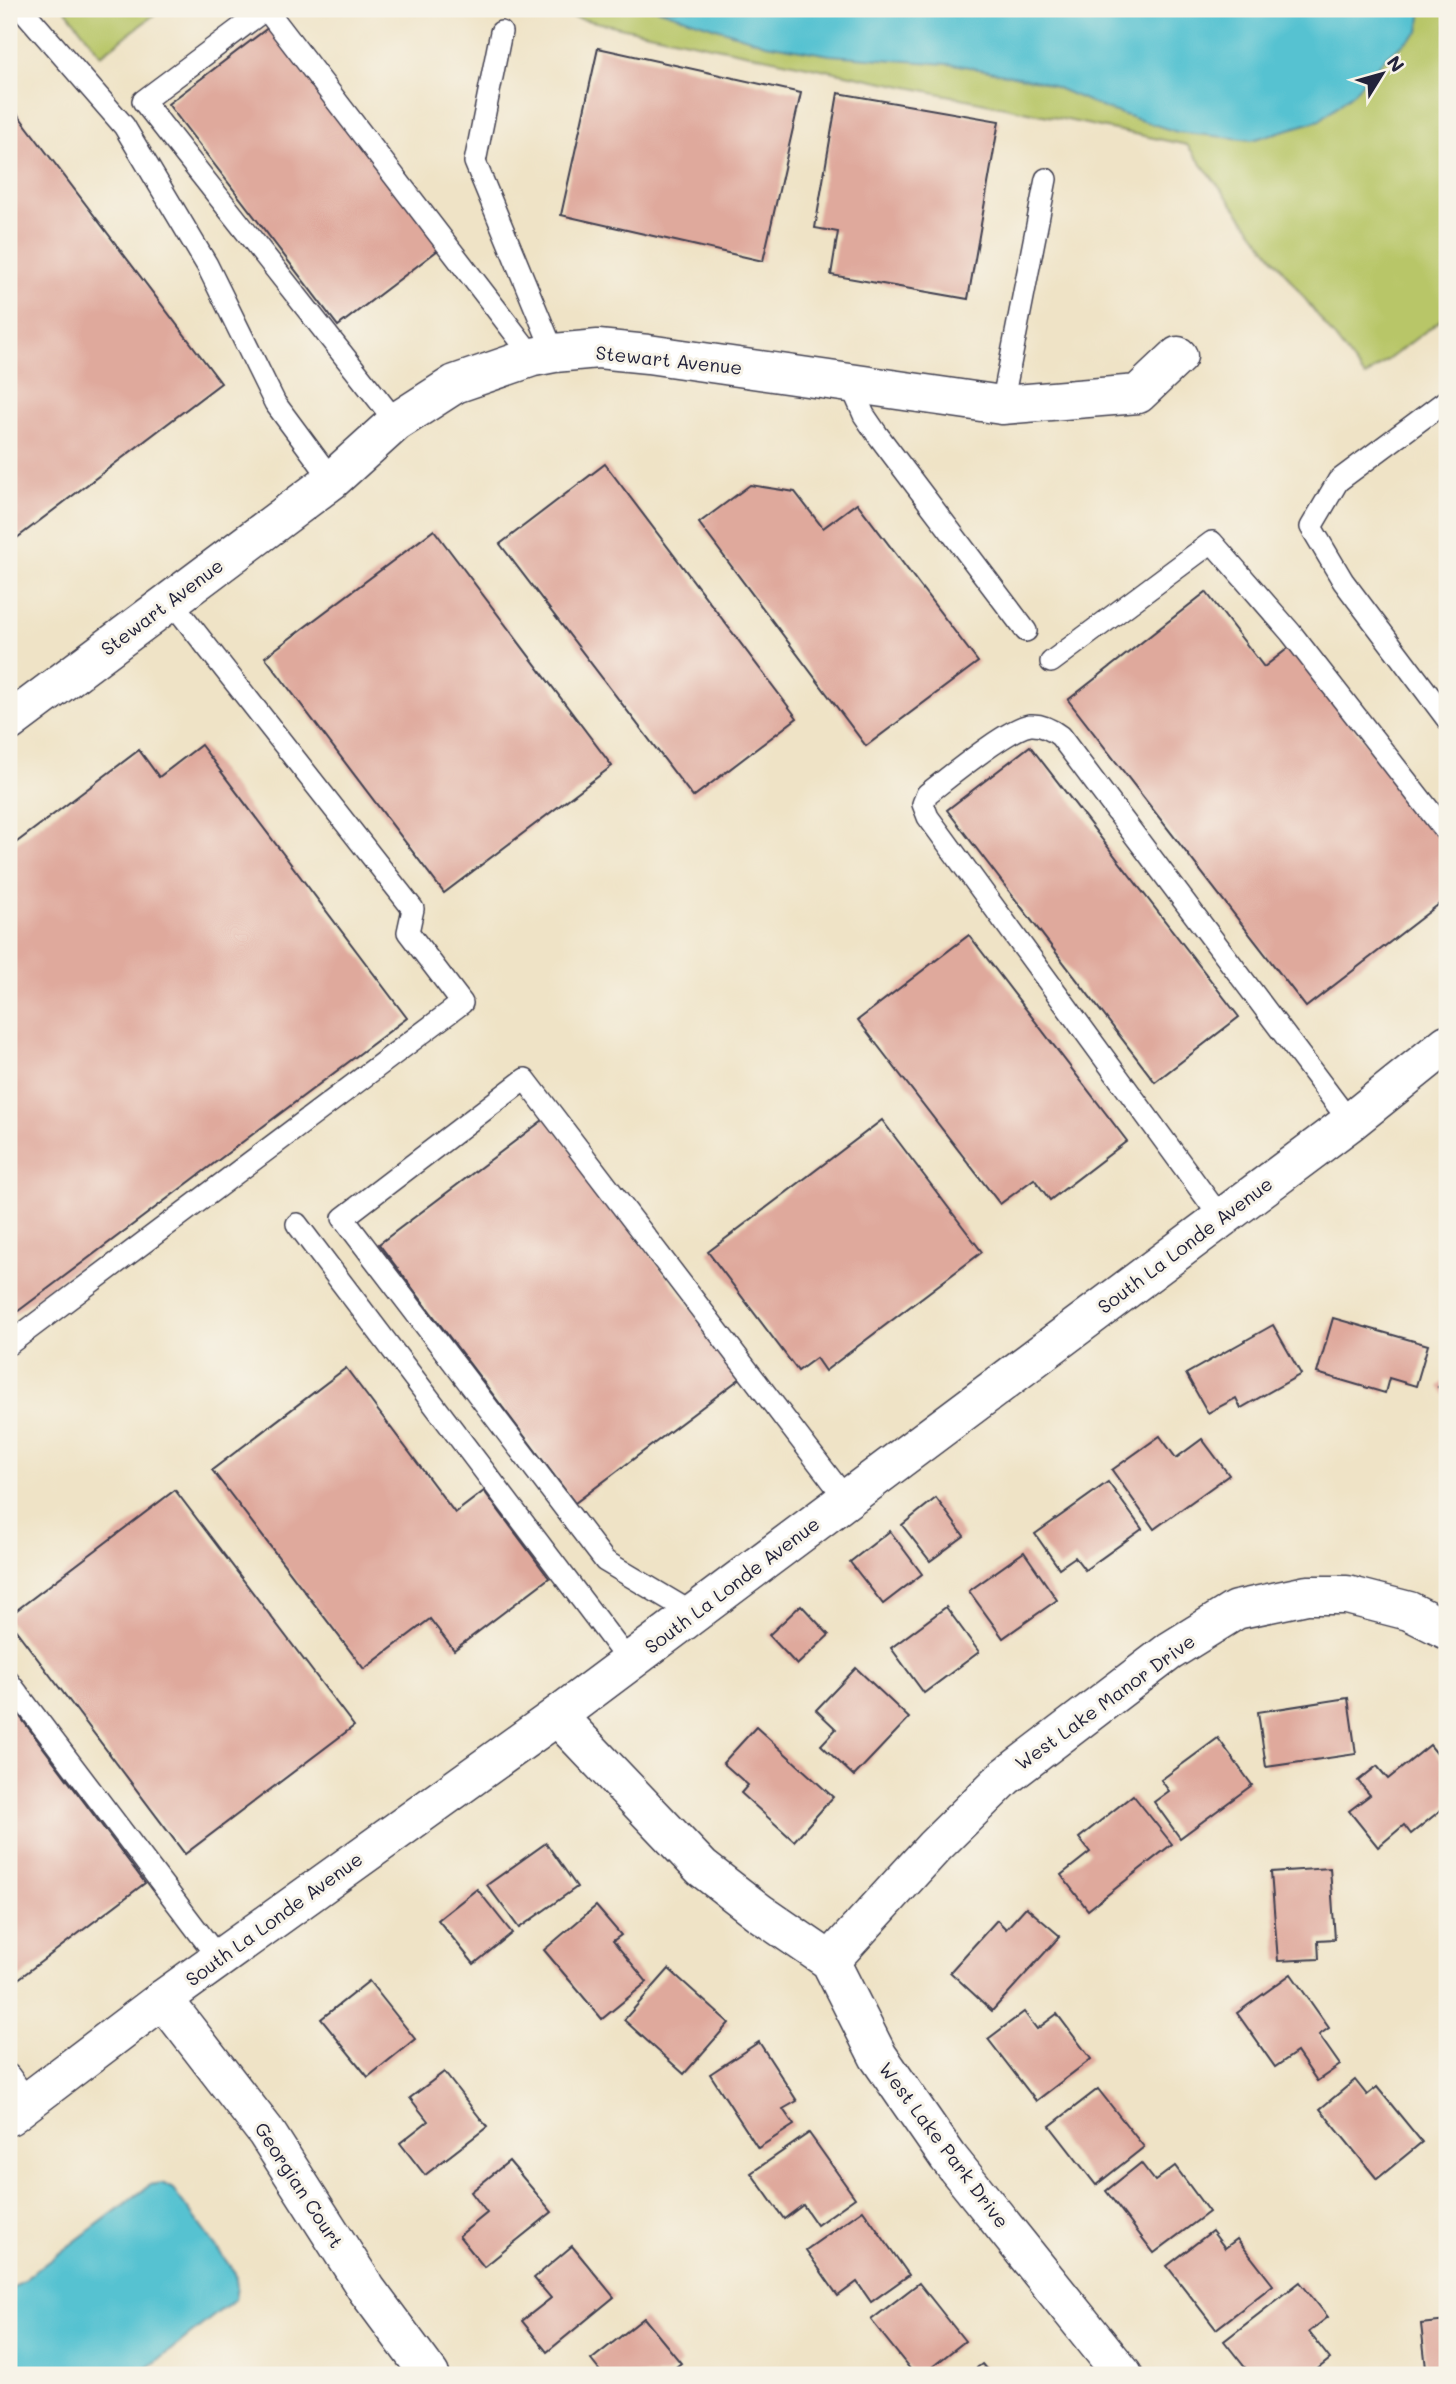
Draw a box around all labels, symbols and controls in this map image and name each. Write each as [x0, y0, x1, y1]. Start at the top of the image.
north arrow [1348, 38, 1418, 108]
text: N [1382, 50, 1410, 77]
street label: Stewart Avenue [595, 339, 744, 380]
street label: Stewart Avenue [95, 552, 228, 661]
street label: South La Londe Avenue [1092, 1171, 1277, 1319]
street label: South La Londe Avenue [639, 1511, 824, 1659]
street label: West Lake Manor Drive [1010, 1628, 1200, 1775]
street label: South La Londe Avenue [180, 1846, 367, 1991]
street label: West Lake Park Drive [874, 2057, 1015, 2233]
street label: Georgian Court [249, 2117, 349, 2252]

